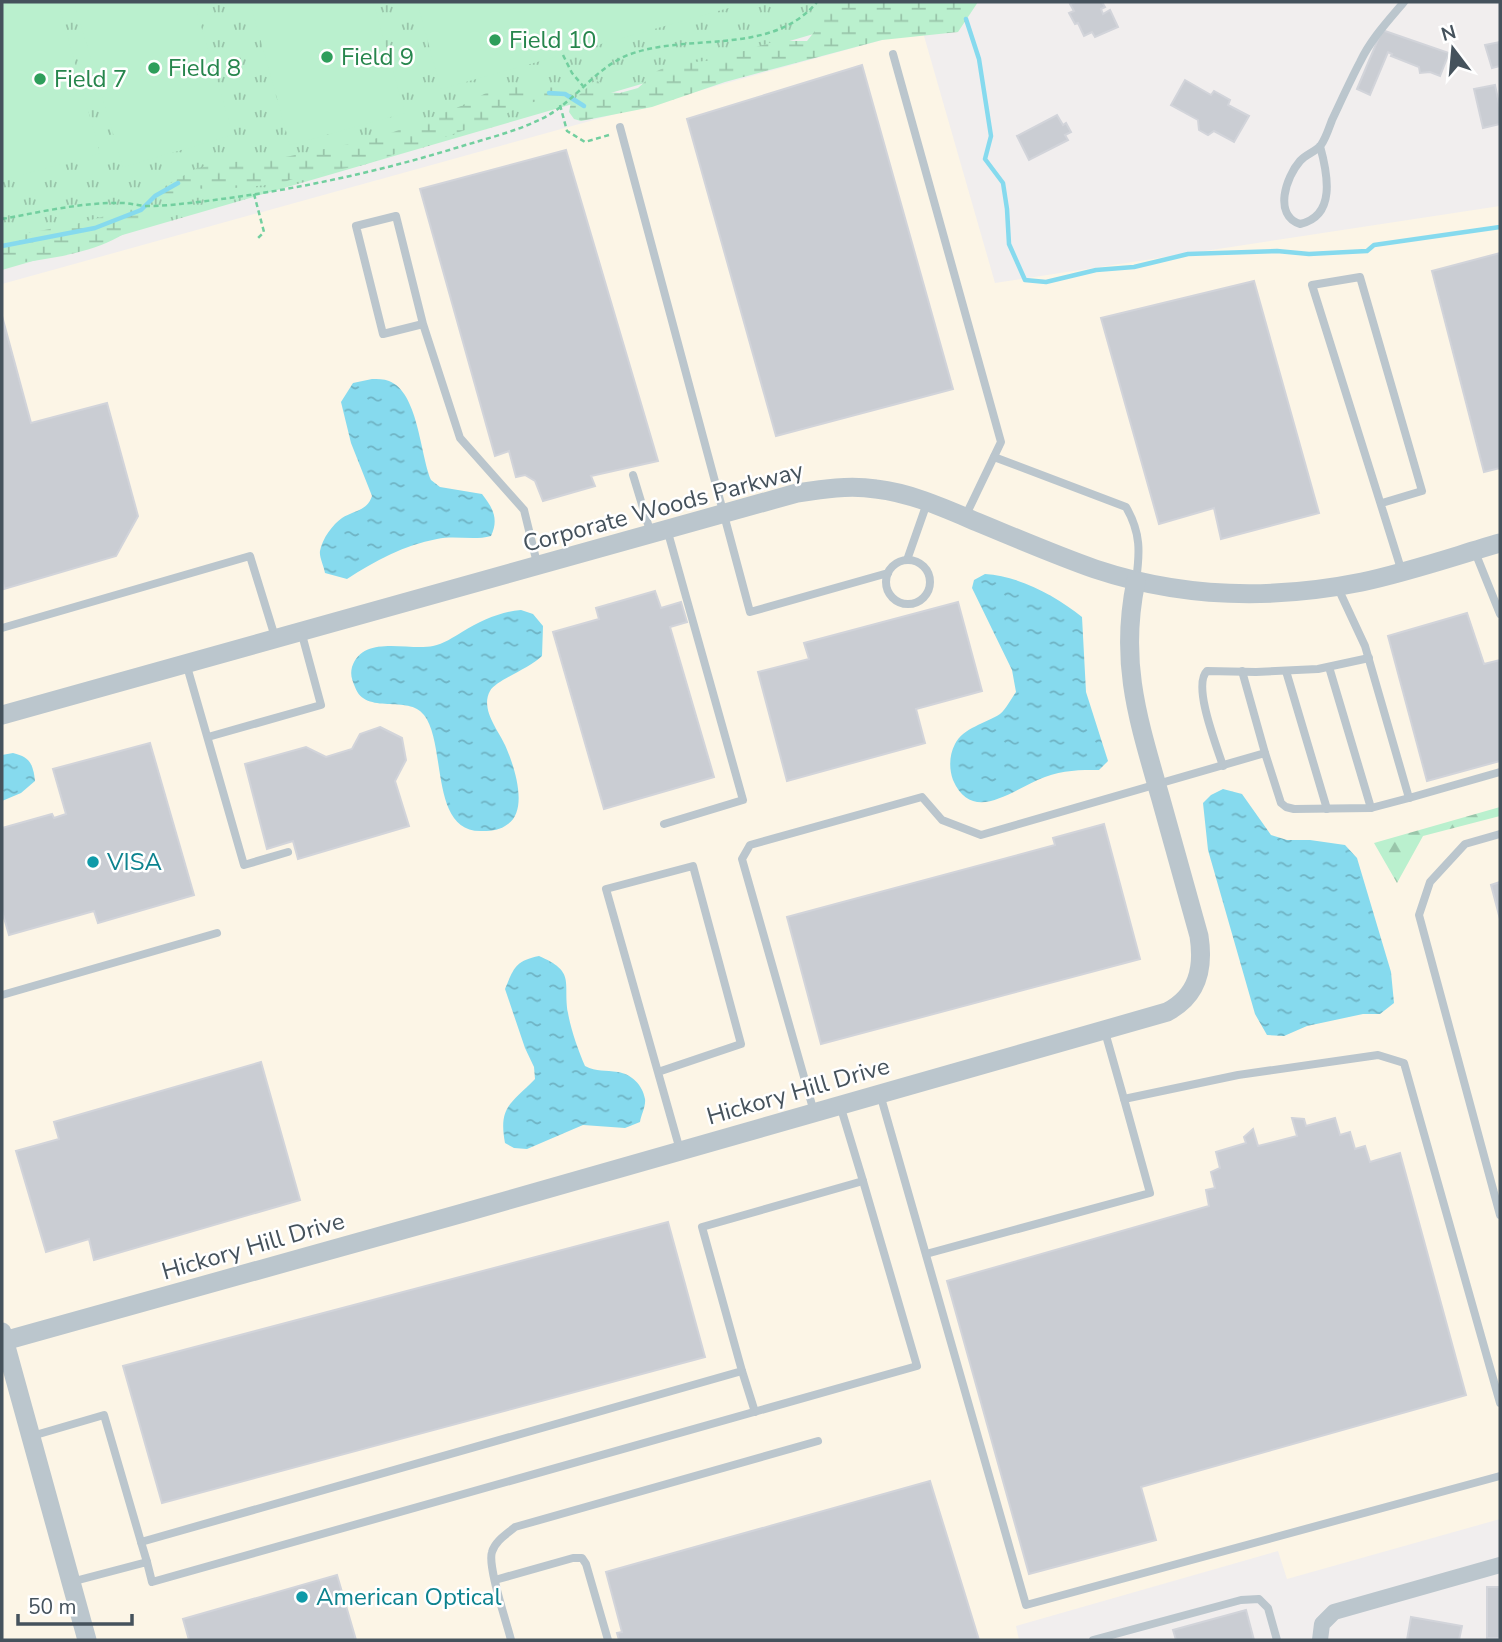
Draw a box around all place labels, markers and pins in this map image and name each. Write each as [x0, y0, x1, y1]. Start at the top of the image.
place label: Field 10 [509, 24, 596, 56]
marker: Field 10 [487, 32, 503, 48]
place label: Field 9 [341, 41, 414, 73]
marker: Field 9 [319, 49, 335, 65]
place label: Field 8 [168, 52, 241, 84]
marker: Field 8 [146, 60, 162, 76]
place label: Field 7 [54, 63, 127, 95]
marker: Field 7 [32, 71, 48, 87]
place label: VISA [106, 846, 162, 878]
marker: VISA [85, 854, 101, 870]
place label: American Optical [316, 1581, 502, 1613]
marker: American Optical [294, 1589, 310, 1605]

